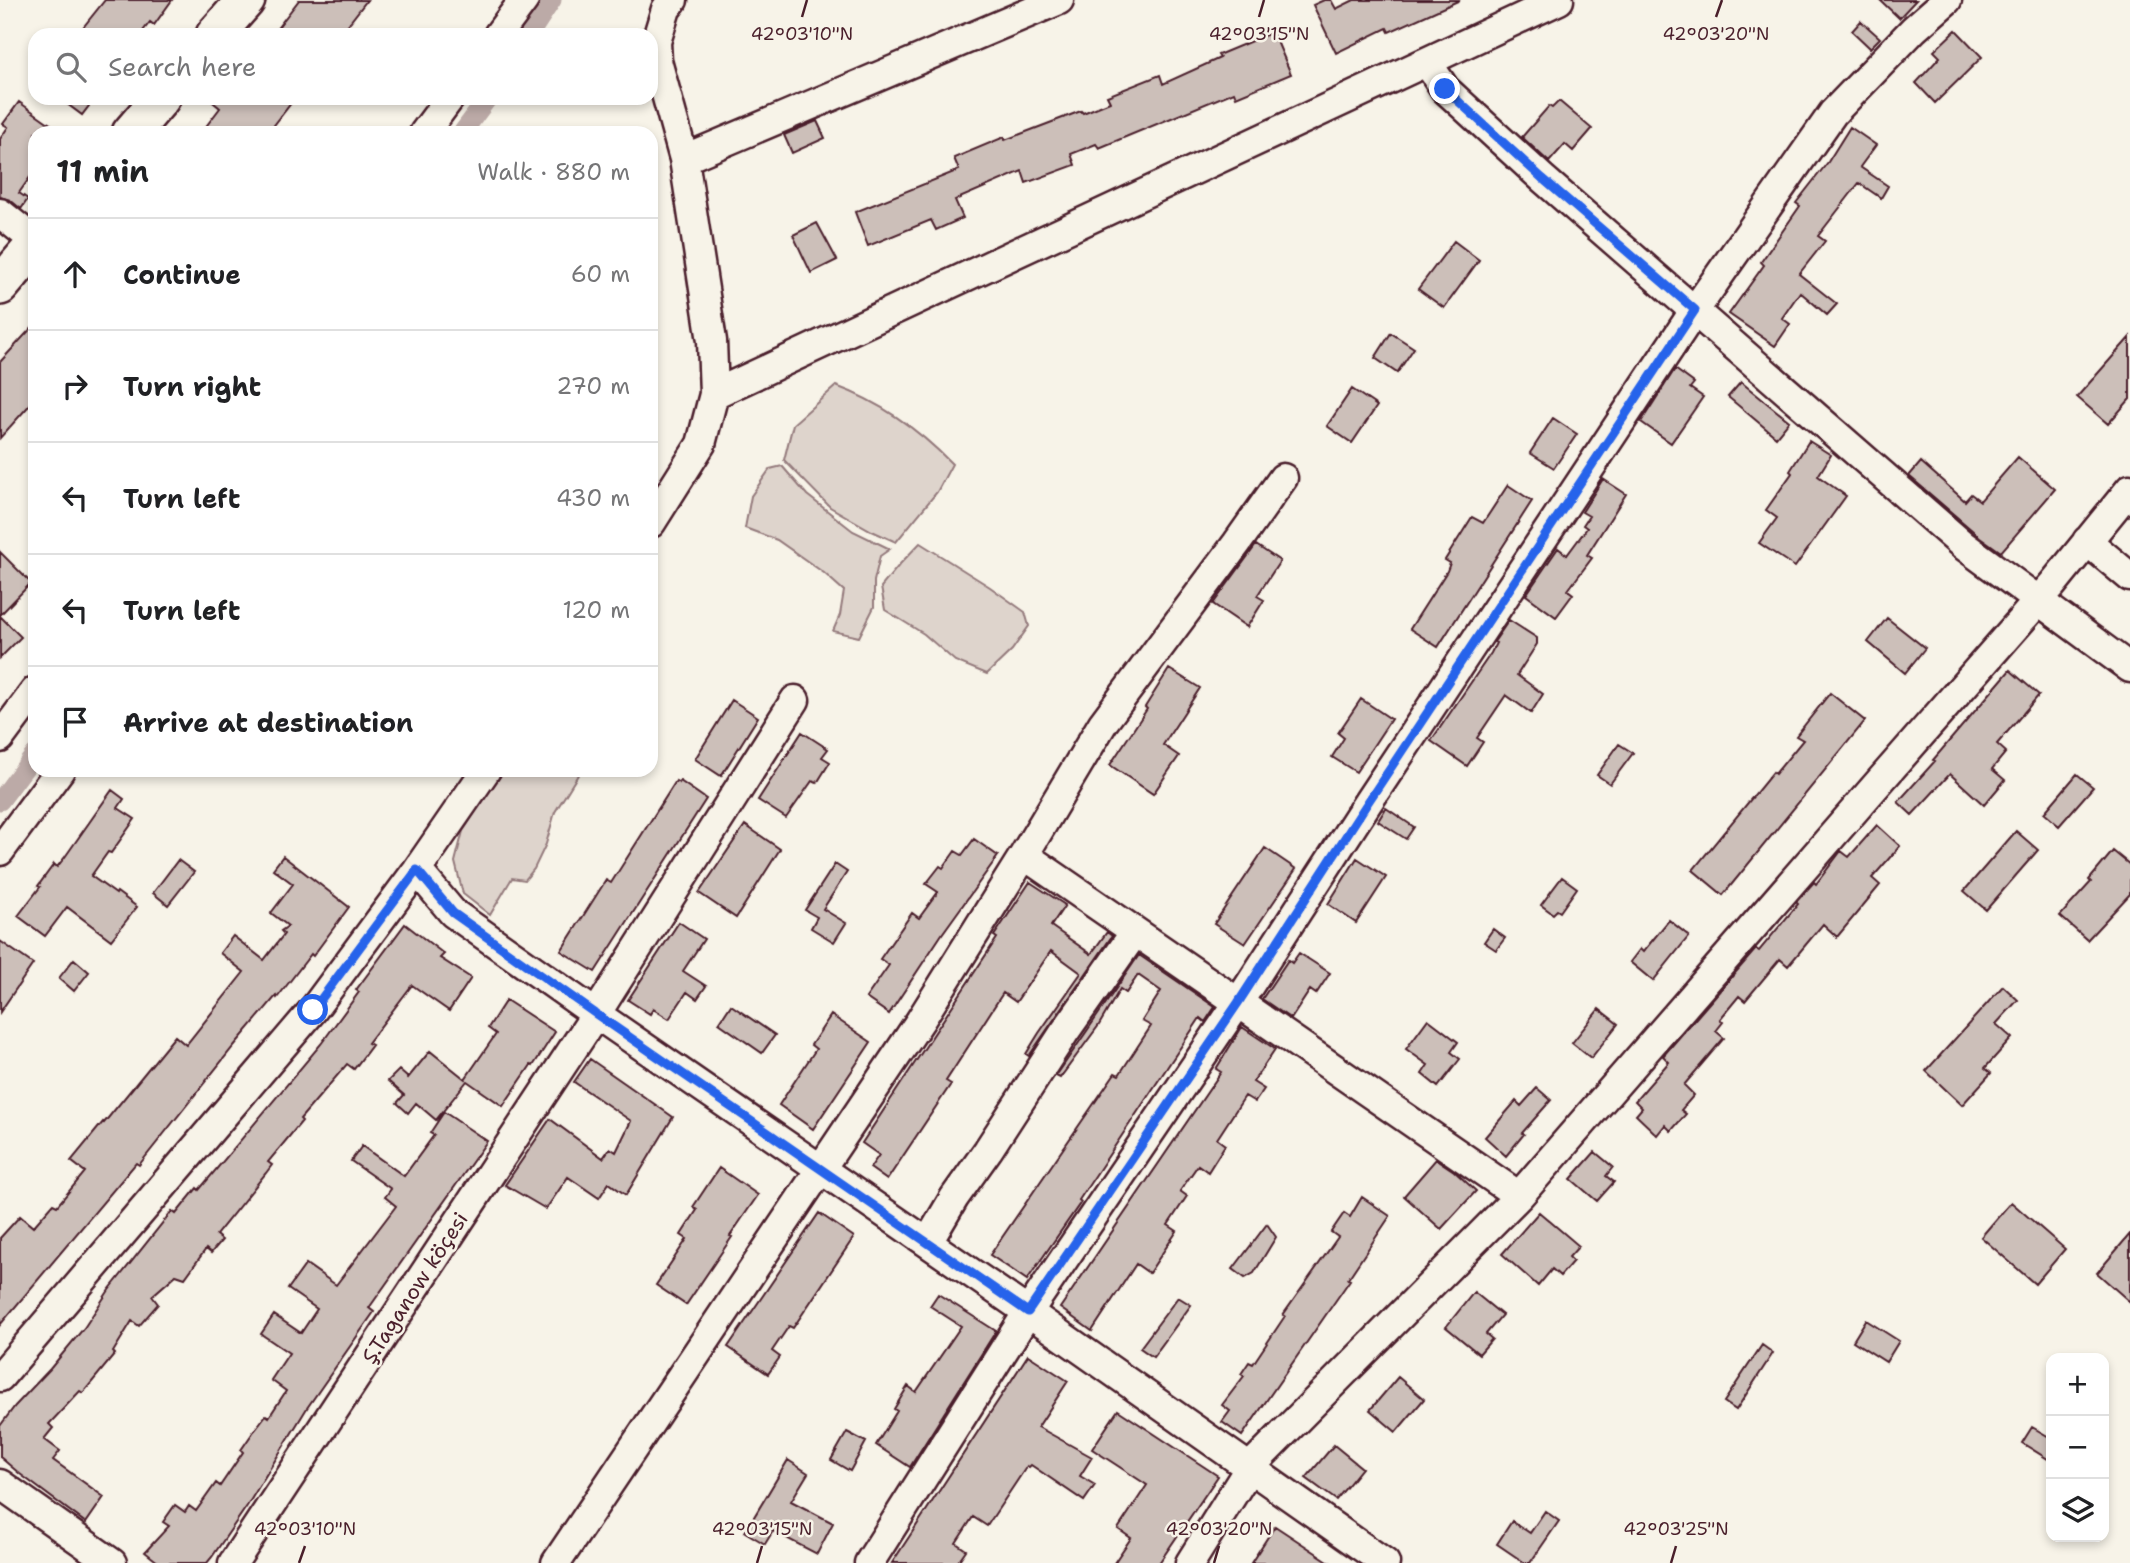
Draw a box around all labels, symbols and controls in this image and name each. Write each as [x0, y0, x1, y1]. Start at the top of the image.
text: 42°03'10"N [751, 22, 853, 46]
text: 42°03'15"N [1209, 22, 1309, 46]
text: 42°03'20"N [1663, 22, 1769, 46]
search box [28, 28, 658, 105]
icon: search [52, 48, 90, 86]
text: Search here [108, 49, 257, 84]
route end [1429, 73, 1460, 104]
text: 11 min [56, 151, 149, 192]
text: Walk · 880 m [477, 157, 630, 187]
icon: ahead [56, 255, 94, 293]
text: Continue [123, 257, 241, 292]
text: 60 m [571, 259, 630, 289]
icon: right [56, 367, 94, 405]
text: Turn right [123, 369, 261, 404]
text: 270 m [556, 371, 630, 401]
icon: left [56, 479, 94, 517]
text: Turn left [123, 481, 240, 516]
text: 430 m [556, 483, 630, 513]
icon: left [56, 591, 94, 629]
text: Turn left [123, 593, 240, 628]
text: 120 m [562, 595, 630, 625]
icon: arrive [56, 703, 94, 741]
text: Arrive at destination [123, 705, 413, 740]
route start [297, 994, 328, 1025]
street label: Ş.Taganow köçesi [355, 1207, 475, 1369]
map controls [2046, 1353, 2109, 1542]
button: + [2046, 1353, 2109, 1416]
button: − [2046, 1416, 2109, 1479]
button: layers [2046, 1479, 2109, 1542]
text: 42°03'10"N [254, 1517, 356, 1541]
text: 42°03'15"N [712, 1517, 812, 1541]
text: 42°03'20"N [1166, 1517, 1272, 1541]
text: 42°03'25"N [1623, 1517, 1729, 1541]

